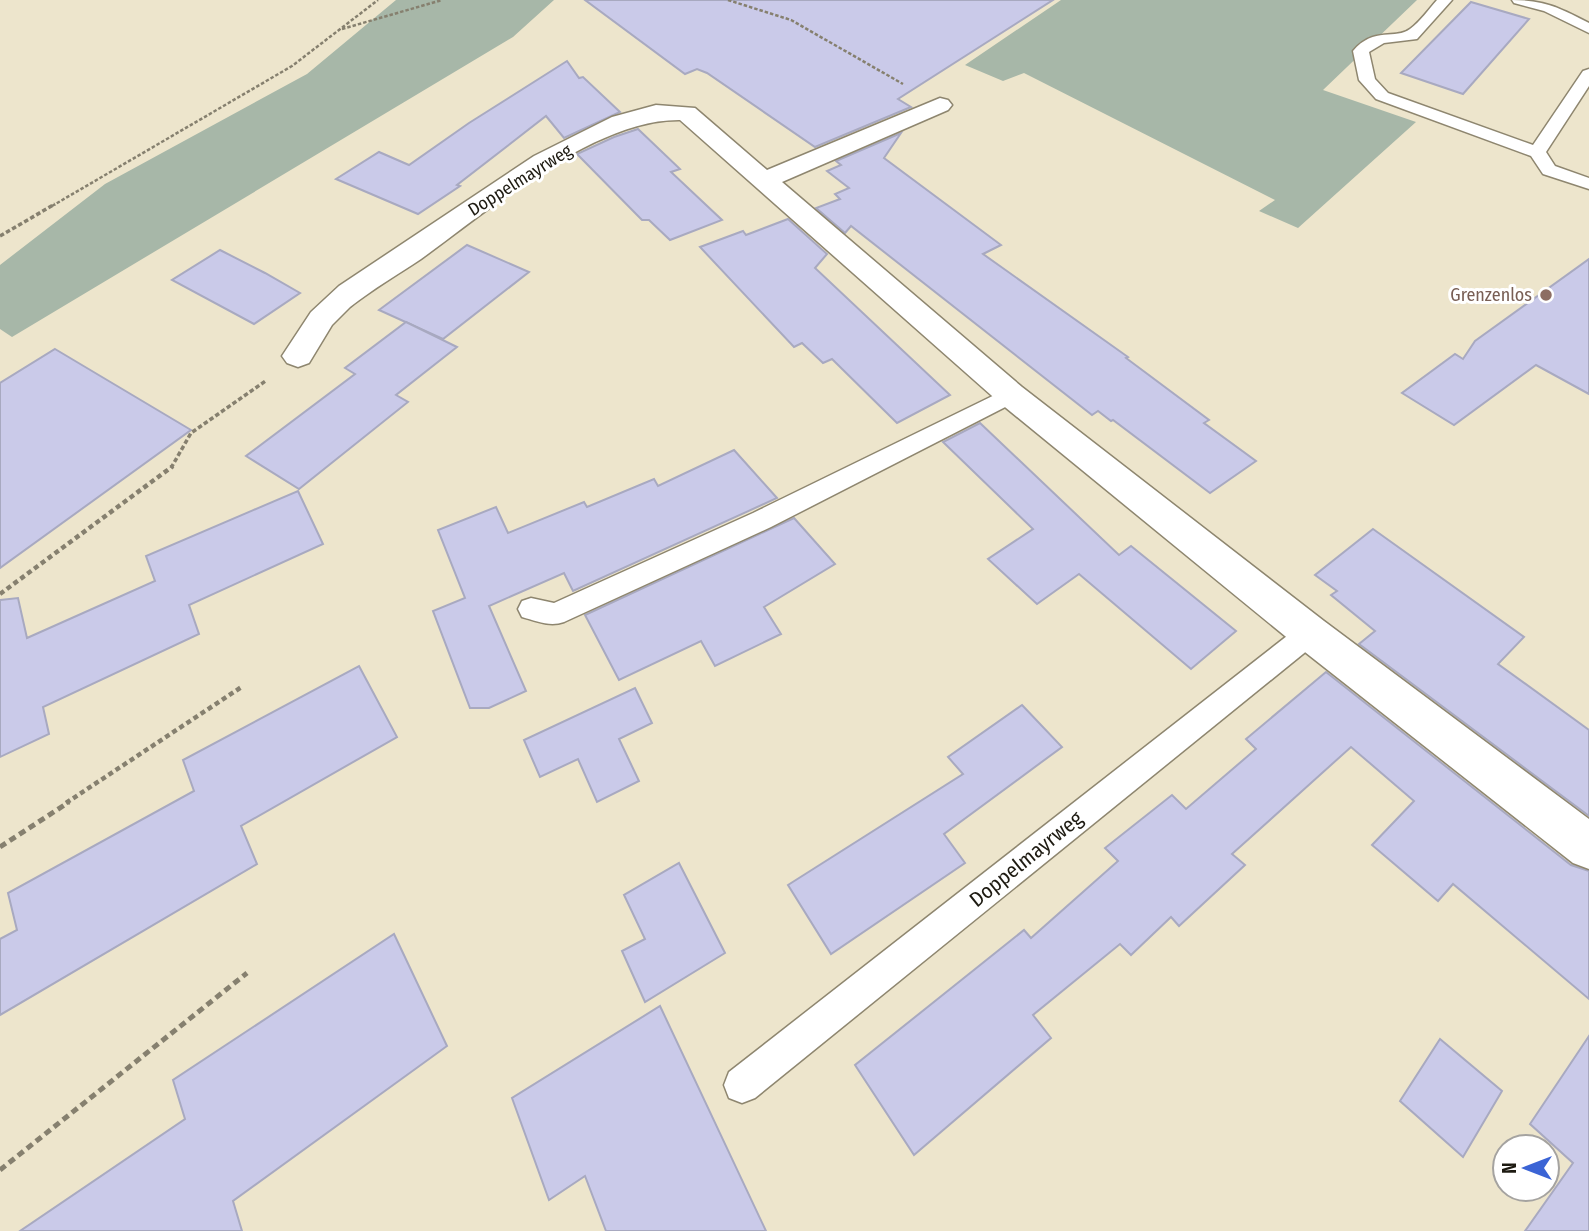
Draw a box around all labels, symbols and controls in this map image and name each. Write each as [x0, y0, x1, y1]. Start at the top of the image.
street label: Doppelmayrweg [464, 139, 577, 221]
place label: Grenzenlos [1450, 284, 1532, 306]
marker: Grenzenlos [1538, 287, 1554, 303]
street label: Doppelmayrweg [964, 805, 1088, 913]
north arrow [1491, 1133, 1561, 1203]
text: N [1498, 1162, 1521, 1174]

